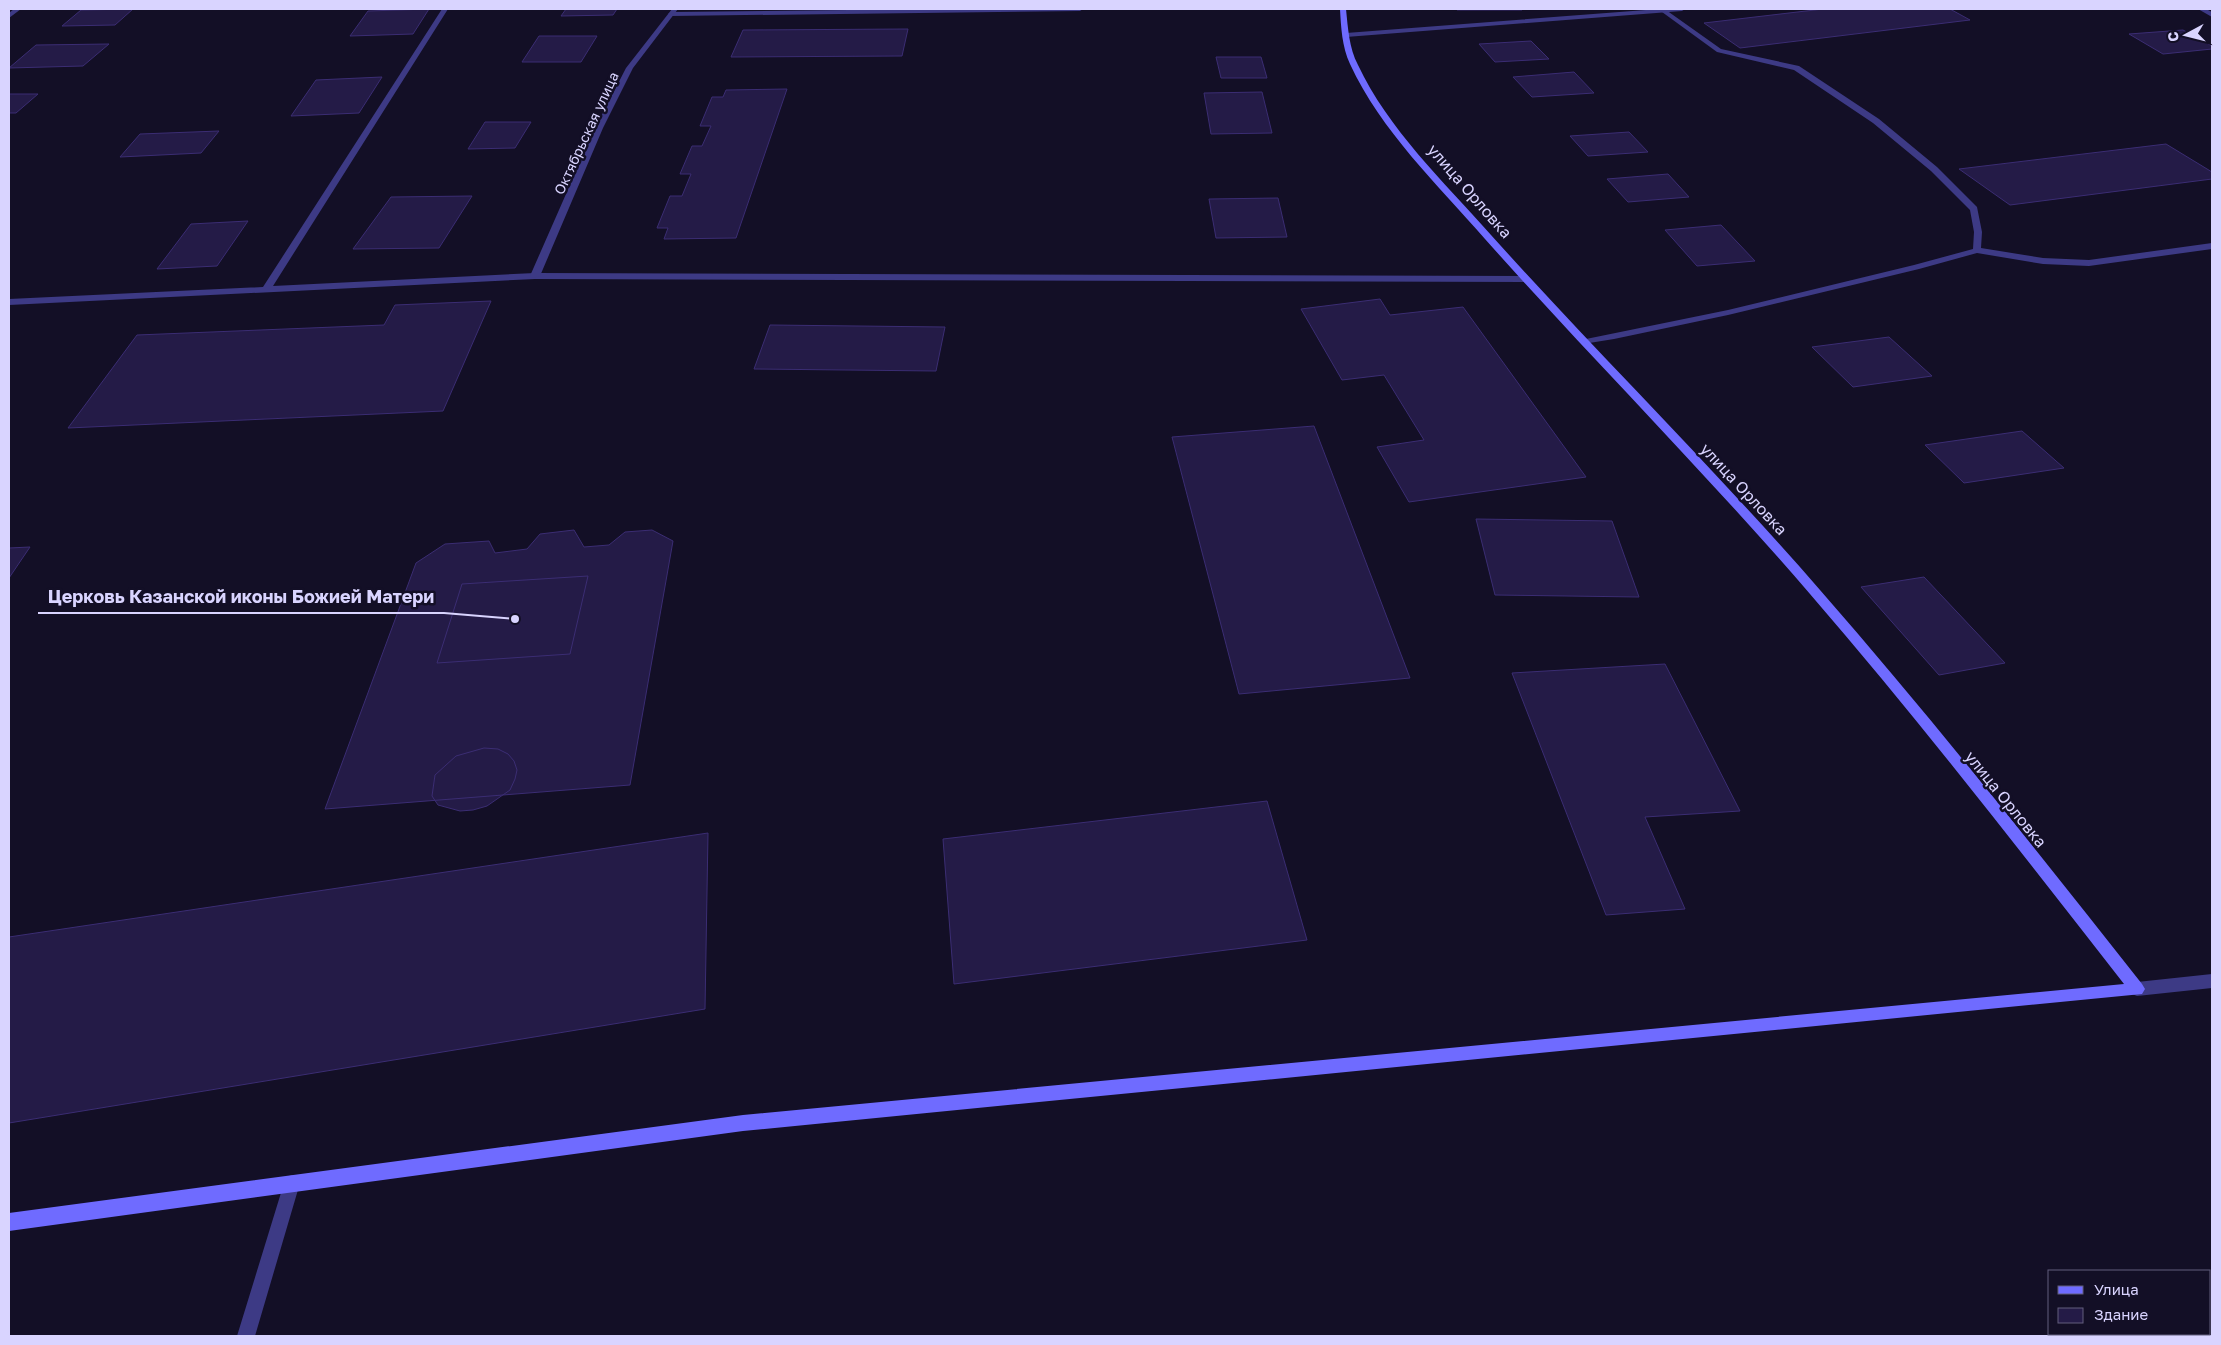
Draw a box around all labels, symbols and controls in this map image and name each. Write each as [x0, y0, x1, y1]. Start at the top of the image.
north arrow [2161, 10, 2211, 60]
text: С [2164, 31, 2182, 43]
street label: Октябрьская улица [550, 69, 622, 197]
street label: улица Орловка [1424, 140, 1516, 242]
street label: улица Орловка [1696, 439, 1792, 539]
callout: Церковь Казанской иконы Божией Матери [38, 580, 444, 613]
text: Церковь Казанской иконы Божией Матери [48, 585, 434, 607]
street label: улица Орловка [1961, 747, 2051, 851]
legend [2048, 1270, 2211, 1335]
text: Улица [2094, 1280, 2139, 1298]
text: Здание [2094, 1305, 2148, 1323]

